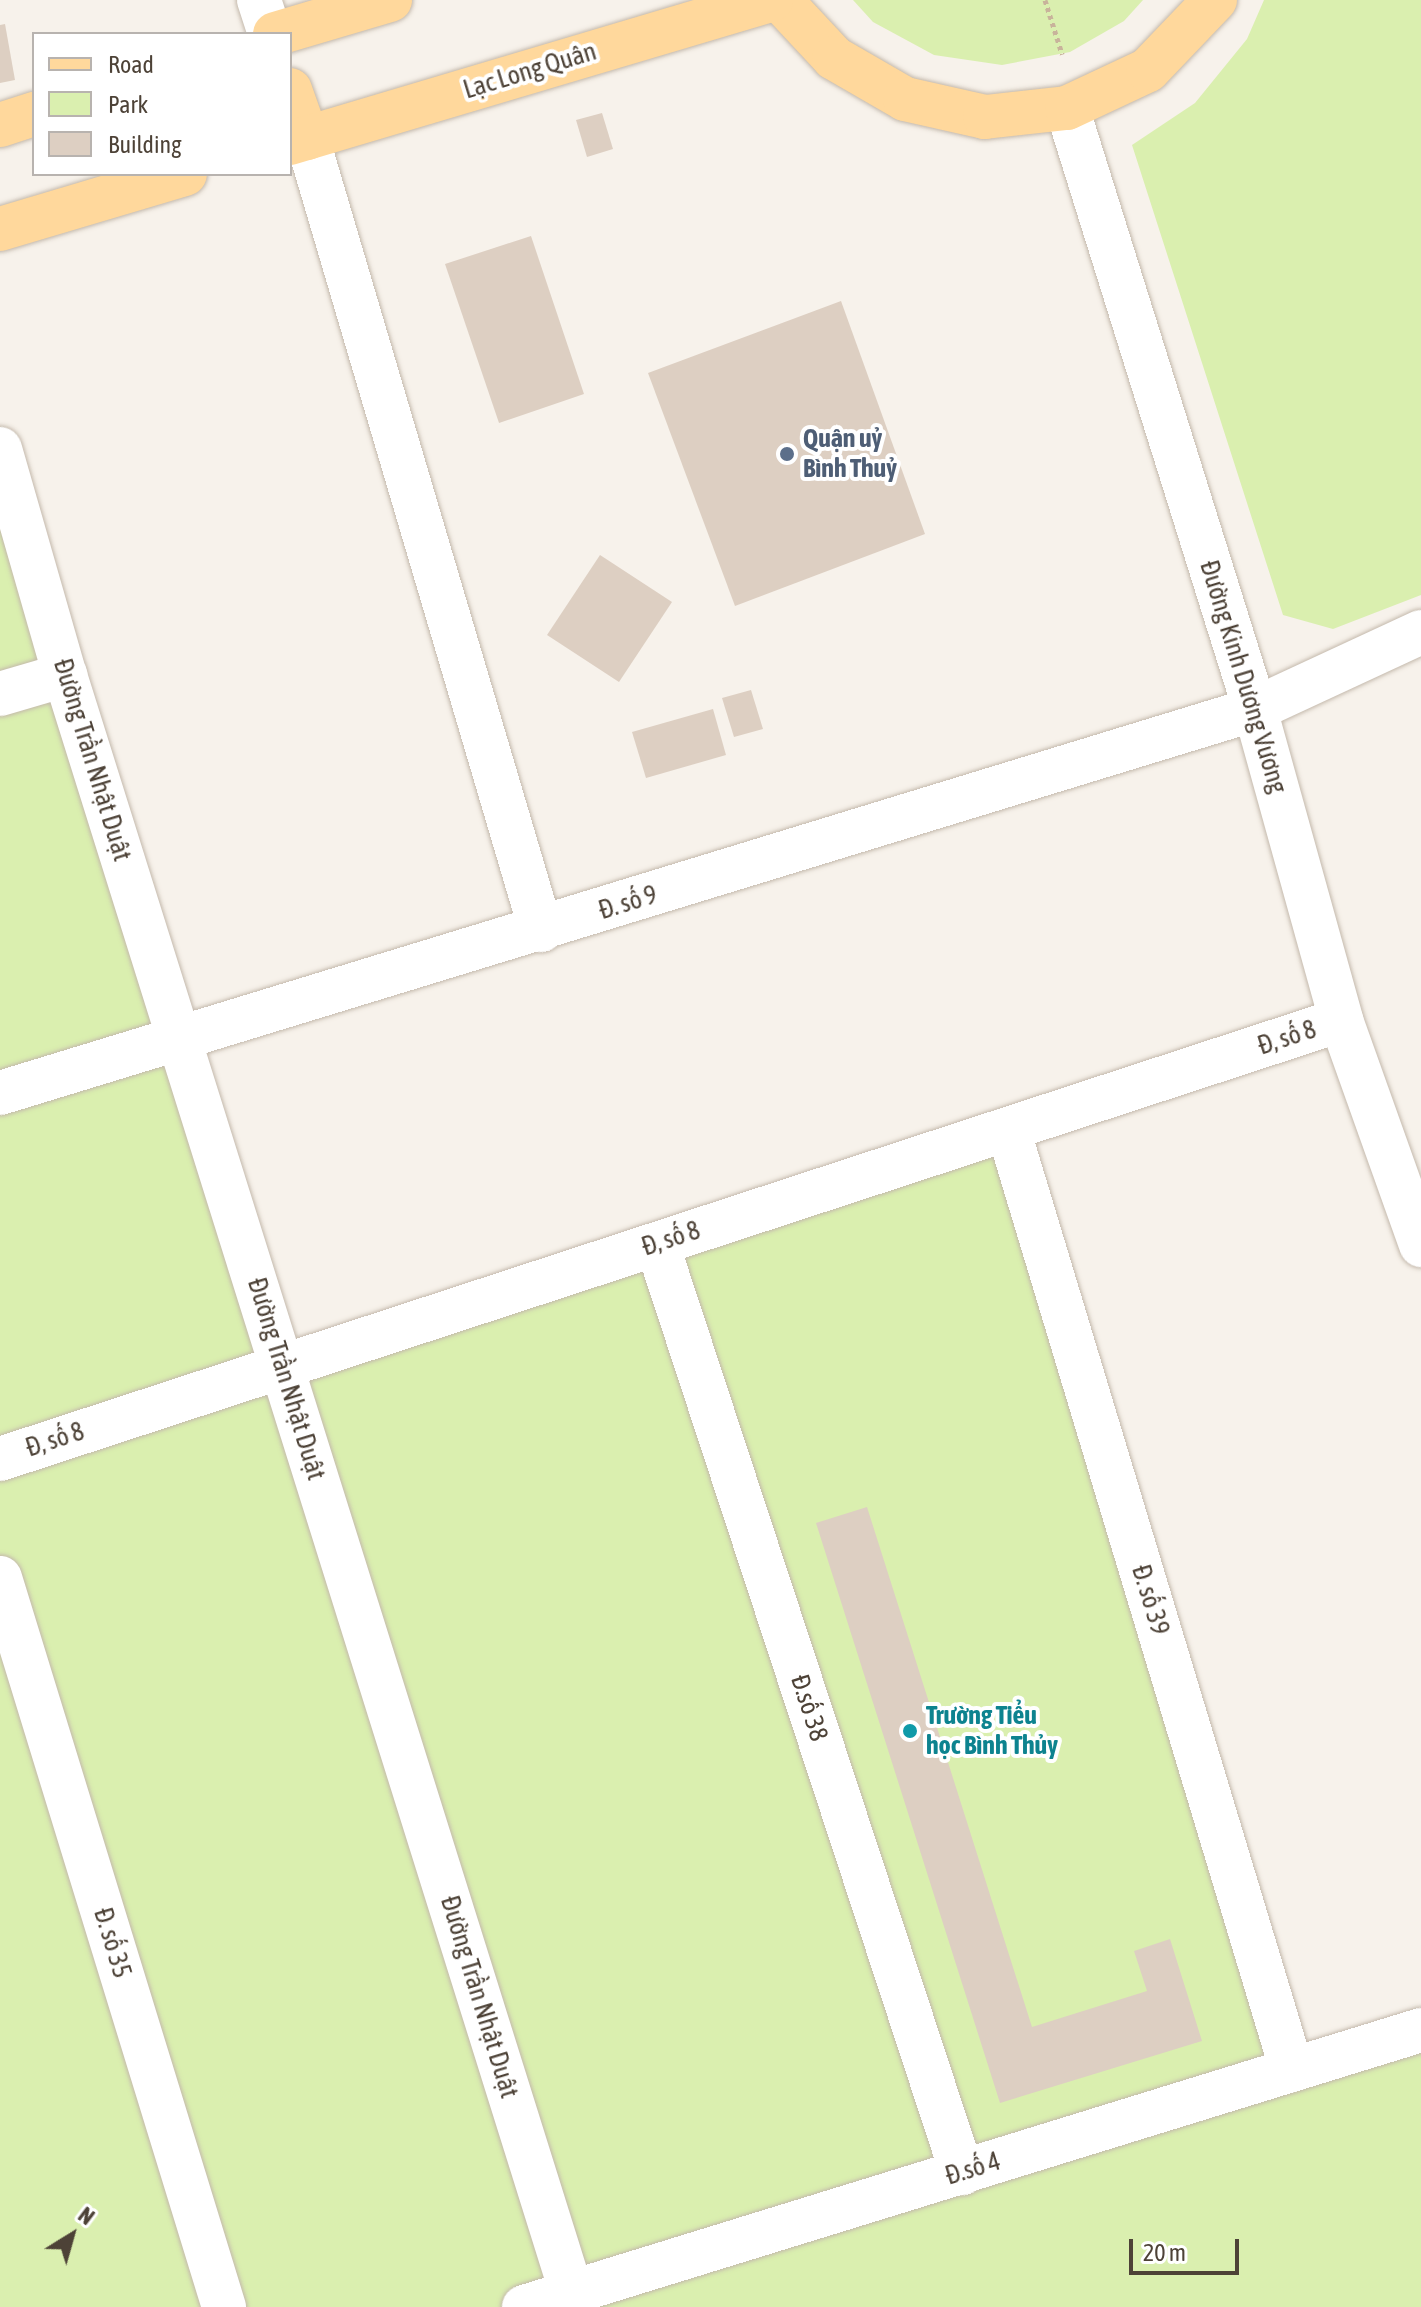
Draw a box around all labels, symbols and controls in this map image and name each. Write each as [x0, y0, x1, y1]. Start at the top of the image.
legend [32, 32, 292, 176]
street label: Lạc Long Quân [460, 36, 600, 106]
text: Road [108, 51, 154, 78]
text: Park [108, 91, 148, 118]
text: Building [108, 131, 181, 158]
place label: Quận uỷ Bình Thuỷ [803, 423, 897, 484]
marker: Quận uỷ Bình Thuỷ [778, 445, 796, 463]
street label: Đường Kinh Dương Vương [1193, 557, 1293, 797]
street label: Đường Trần Nhật Duật [46, 655, 138, 865]
street label: Đ. số 9 [595, 879, 661, 927]
street label: Đ, số 8 [1254, 1014, 1320, 1062]
street label: Đ, số 8 [638, 1215, 704, 1263]
street label: Đường Trần Nhật Duật [240, 1274, 332, 1484]
street label: Đ, số 8 [22, 1416, 88, 1464]
street label: Đ. số 39 [1125, 1561, 1175, 1639]
street label: Đ.số 38 [784, 1671, 834, 1745]
place label: Trường Tiểu học Bình Thủy [926, 1700, 1058, 1762]
marker: Trường Tiểu học Bình Thủy [901, 1722, 919, 1740]
street label: Đường Trần Nhật Duật [433, 1892, 525, 2102]
street label: Đ. số 35 [87, 1904, 137, 1982]
street label: Đ.số 4 [942, 2146, 1004, 2192]
north arrow [32, 2195, 112, 2275]
text: N [73, 2202, 99, 2230]
scale bar [1133, 2223, 1243, 2273]
text: 20 m [1143, 2239, 1186, 2266]

